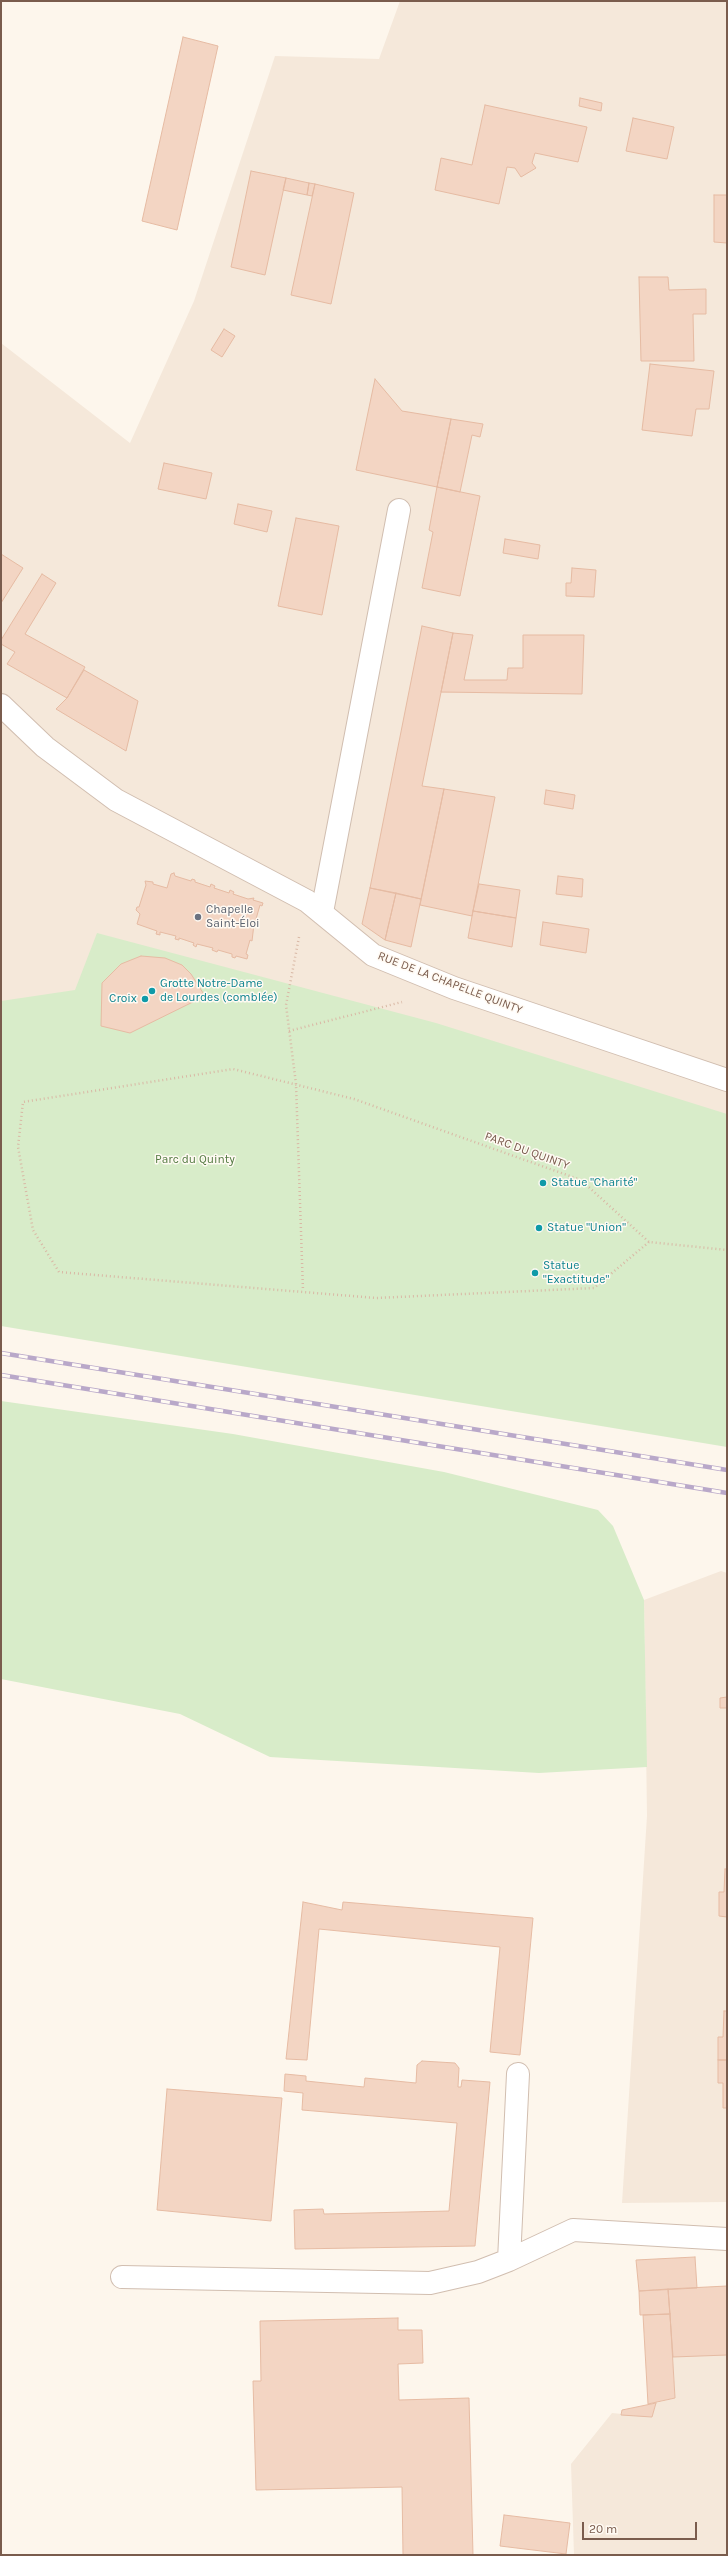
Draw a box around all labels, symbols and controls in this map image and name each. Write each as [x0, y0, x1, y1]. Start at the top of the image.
place label: Chapelle Saint-Éloi [206, 903, 260, 931]
marker: Chapelle Saint-Éloi [193, 912, 203, 922]
street label: RUE DE LA CHAPELLE QUINTY [376, 949, 524, 1017]
place label: Grotte Notre-Dame de Lourdes (comblée) [160, 977, 278, 1005]
marker: Grotte Notre-Dame de Lourdes (comblée) [147, 986, 157, 996]
place label: Croix [109, 992, 137, 1006]
marker: Croix [140, 994, 150, 1004]
street label: PARC DU QUINTY [483, 1129, 571, 1173]
park label: Parc du Quinty [155, 1153, 235, 1167]
place label: Statue "Charité" [551, 1176, 637, 1190]
marker: Statue "Charité" [538, 1178, 548, 1188]
place label: Statue "Union" [547, 1221, 626, 1235]
marker: Statue "Union" [534, 1223, 544, 1233]
place label: Statue "Exactitude" [543, 1259, 609, 1287]
marker: Statue "Exactitude" [530, 1268, 540, 1278]
scale bar [584, 2514, 699, 2540]
text: 20 m [589, 2522, 617, 2536]

